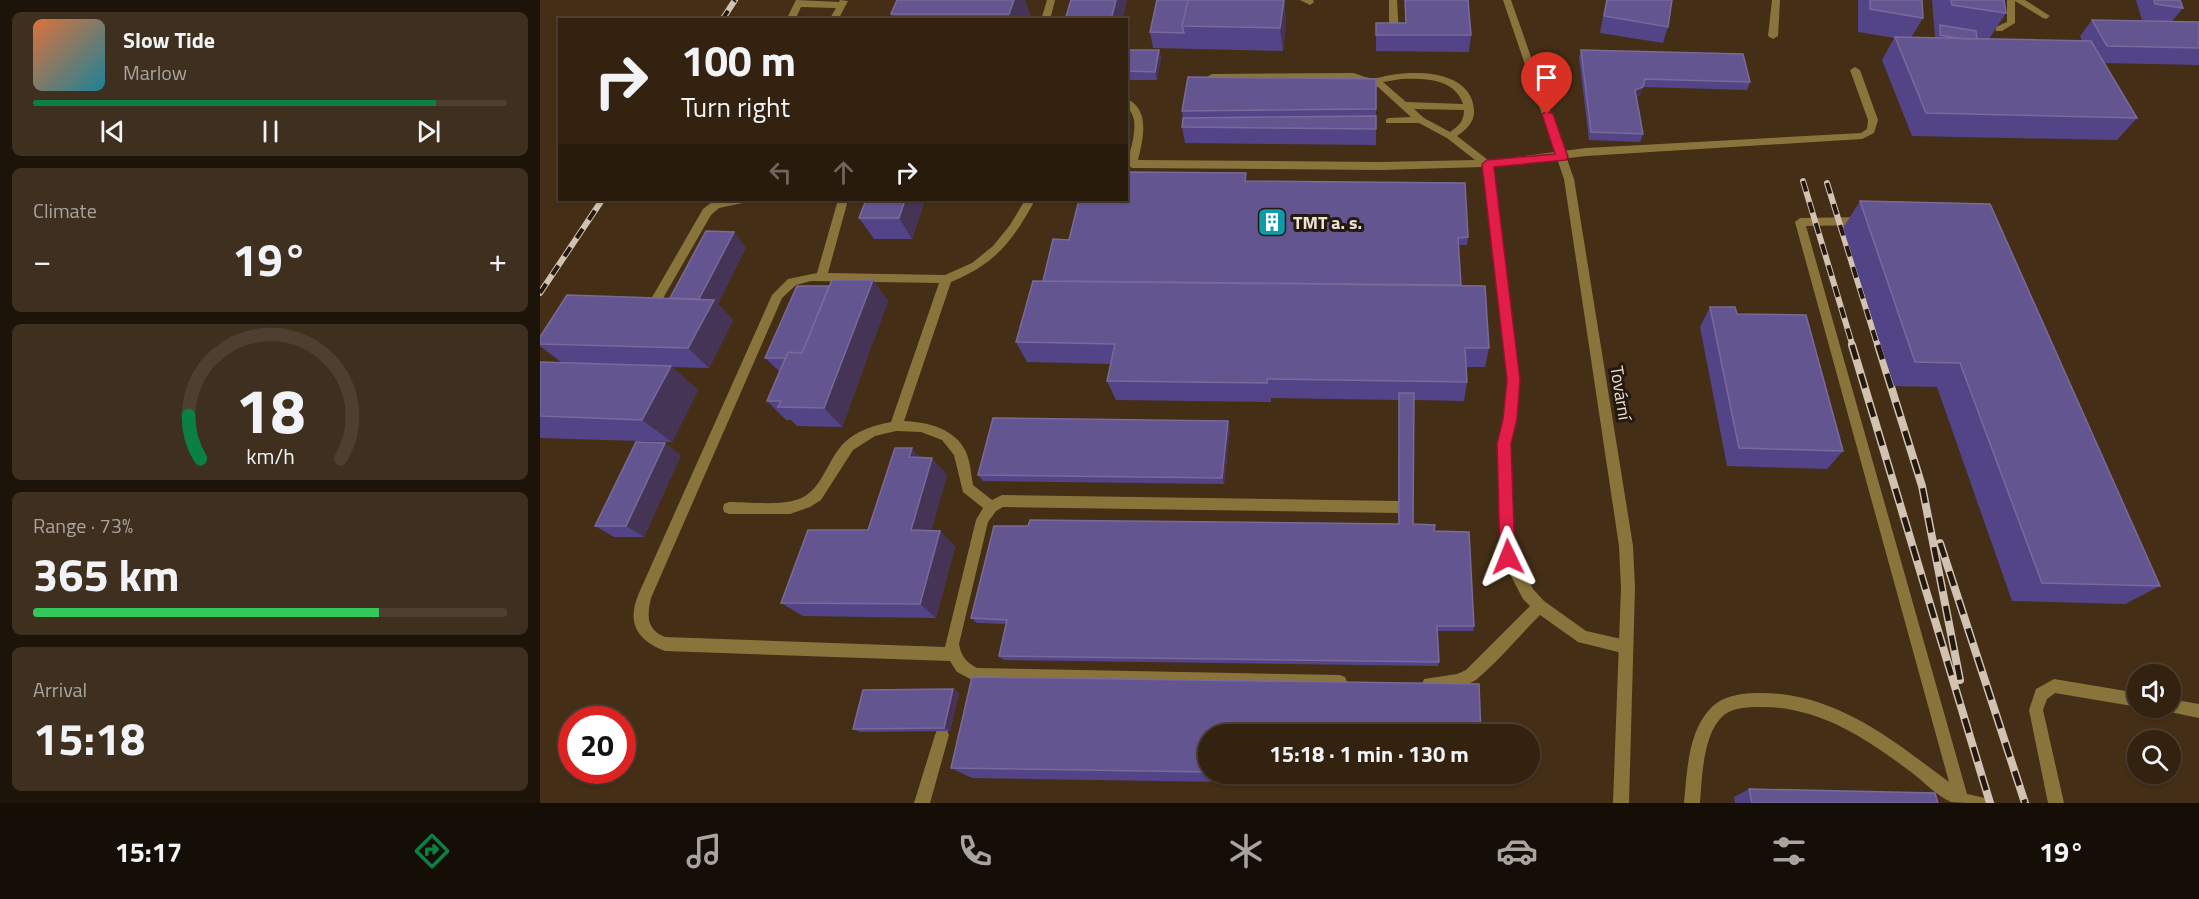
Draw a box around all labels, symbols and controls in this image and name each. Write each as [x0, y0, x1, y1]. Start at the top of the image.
text: Slow Tide [123, 23, 215, 57]
text: 100 m [681, 28, 796, 92]
icon: right [582, 42, 660, 120]
pin [1521, 52, 1572, 114]
text: Marlow [123, 57, 187, 88]
icon: arrive [1530, 61, 1563, 94]
text: Turn right [681, 86, 790, 127]
icon: previous [96, 115, 129, 148]
icon: pause [254, 115, 287, 148]
icon: next [412, 115, 445, 148]
icon: left [764, 156, 797, 189]
icon: ahead [827, 156, 860, 189]
icon: right [890, 156, 923, 189]
text: Climate [33, 195, 97, 226]
building icon: TMT a. s. [1256, 206, 1288, 238]
place label: TMT a. s. [1293, 209, 1362, 236]
text: 19° [232, 225, 308, 293]
text: − [33, 235, 51, 285]
text: + [489, 235, 507, 285]
text: 18 [235, 362, 305, 457]
street label: Tovární [1603, 364, 1639, 424]
text: km/h [246, 440, 294, 472]
text: Range · 73% [33, 510, 133, 541]
position arrow [1476, 525, 1540, 589]
text: 365 km [33, 540, 179, 608]
map controls [2127, 664, 2181, 784]
button: sound [2127, 664, 2181, 718]
text: Arrival [33, 674, 87, 705]
text: 15:18 [33, 704, 145, 772]
speed limit sign: 20 [558, 706, 636, 784]
button: search [2127, 730, 2181, 784]
text: 15:18 · 1 min · 130 m [1269, 737, 1469, 771]
icon: directions [411, 830, 453, 872]
icon: music [683, 830, 725, 872]
icon: phone [954, 830, 996, 872]
icon: climate [1225, 830, 1267, 872]
icon: car [1496, 830, 1538, 872]
icon: filters [1768, 830, 1810, 872]
text: 15:17 [115, 831, 182, 872]
text: 19° [2039, 831, 2084, 872]

